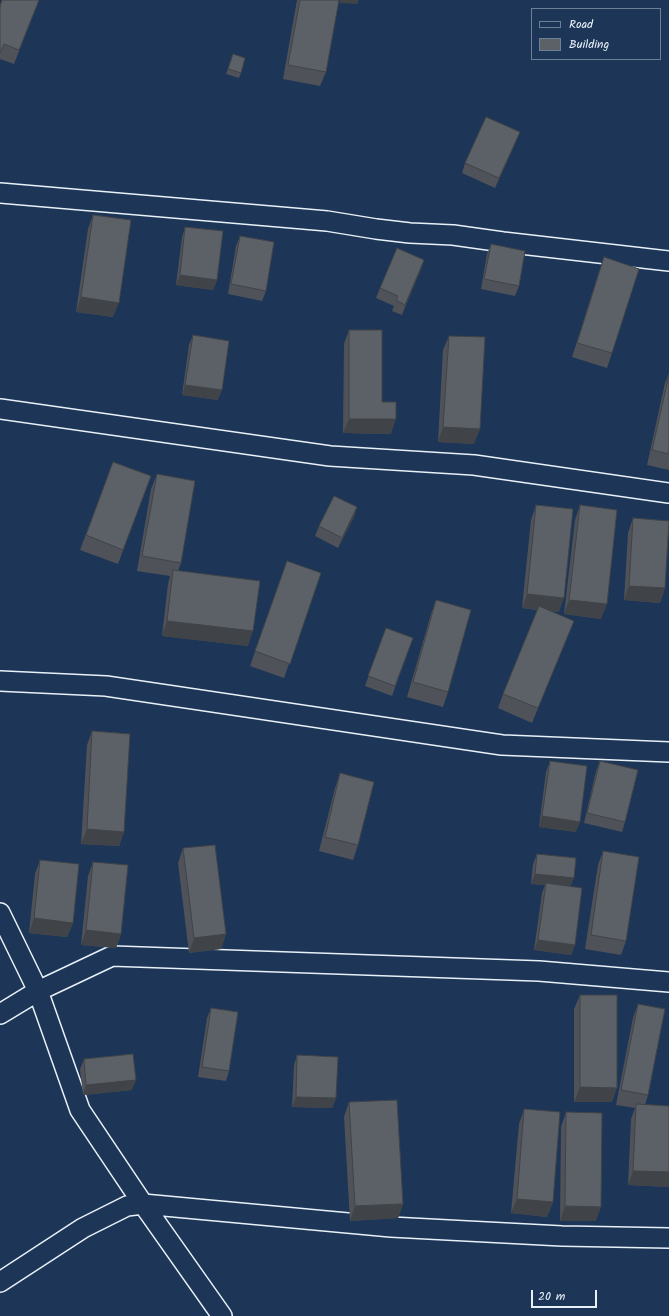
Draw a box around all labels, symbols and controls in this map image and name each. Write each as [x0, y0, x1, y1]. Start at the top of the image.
legend [531, 8, 661, 60]
text: Road [569, 15, 593, 34]
text: Building [569, 35, 609, 54]
scale bar [533, 1282, 599, 1308]
text: 20 m [538, 1287, 565, 1306]

